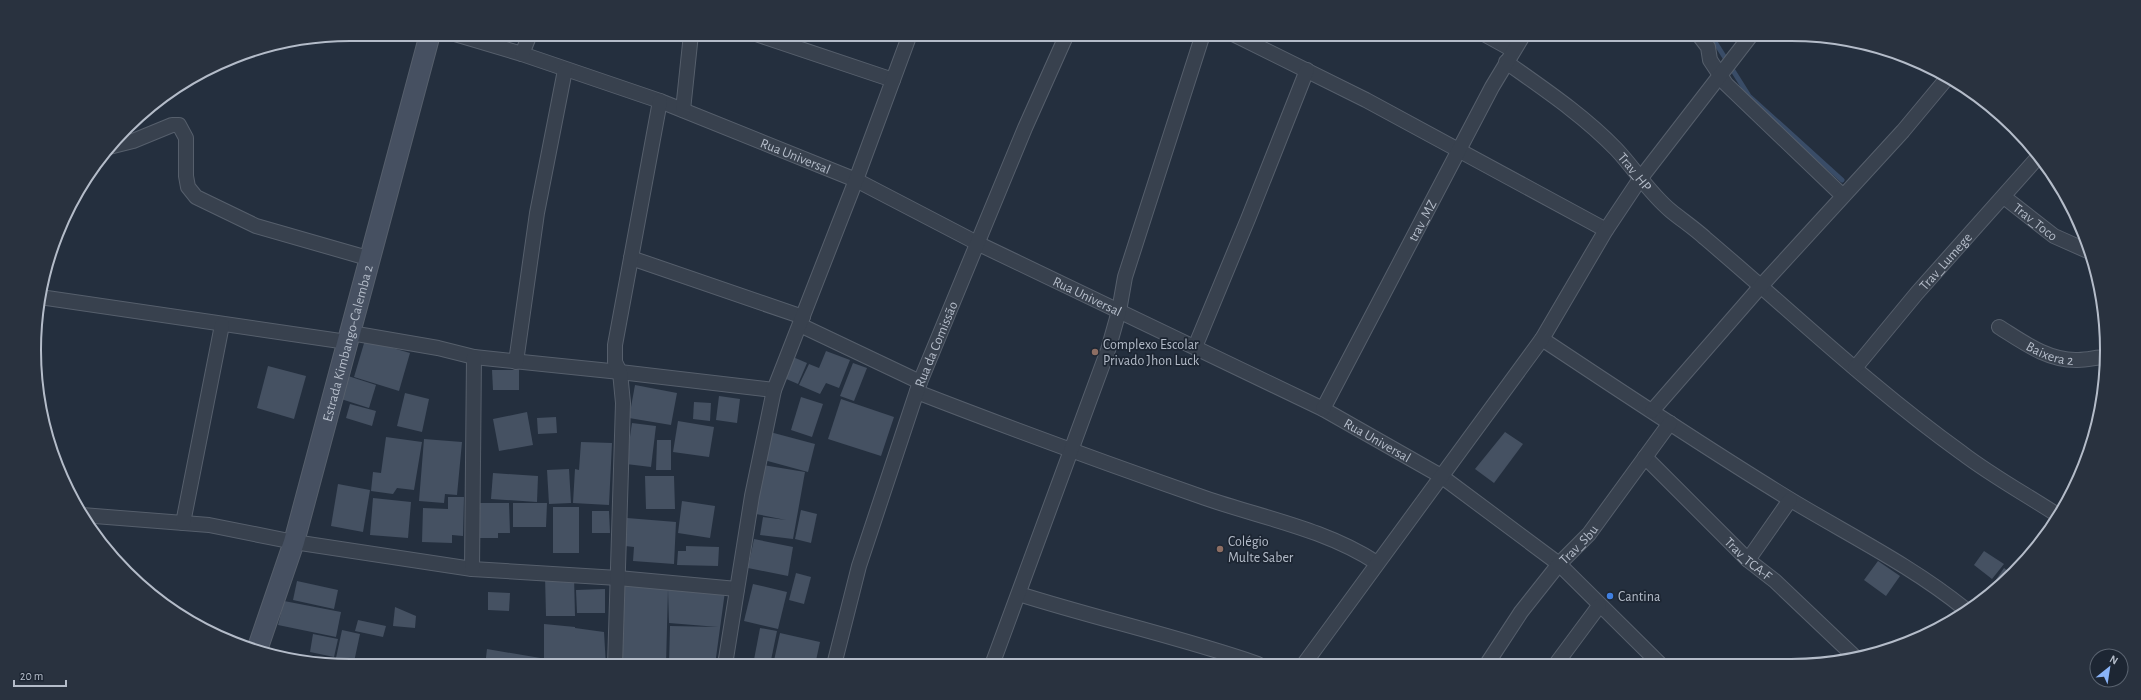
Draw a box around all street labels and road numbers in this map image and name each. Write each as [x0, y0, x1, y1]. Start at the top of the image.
street label: Rua Universal [758, 136, 832, 177]
street label: Trav_HP [1615, 150, 1654, 194]
street label: trav_MZ [1406, 198, 1439, 244]
street label: Trav_Toco [2010, 201, 2060, 244]
street label: Trav_Lumege [1917, 230, 1975, 293]
street label: Estrada Kimbango-Calemba 2 [321, 264, 376, 423]
street label: Rua Universal [1050, 275, 1124, 319]
street label: Rua da Comissão [913, 299, 961, 389]
street label: Baixera 2 [2023, 339, 2074, 368]
street label: Rua Universal [1341, 416, 1413, 465]
street label: Trav_Sbu [1557, 523, 1601, 567]
street label: Trav_TCA-F [1721, 535, 1775, 584]

